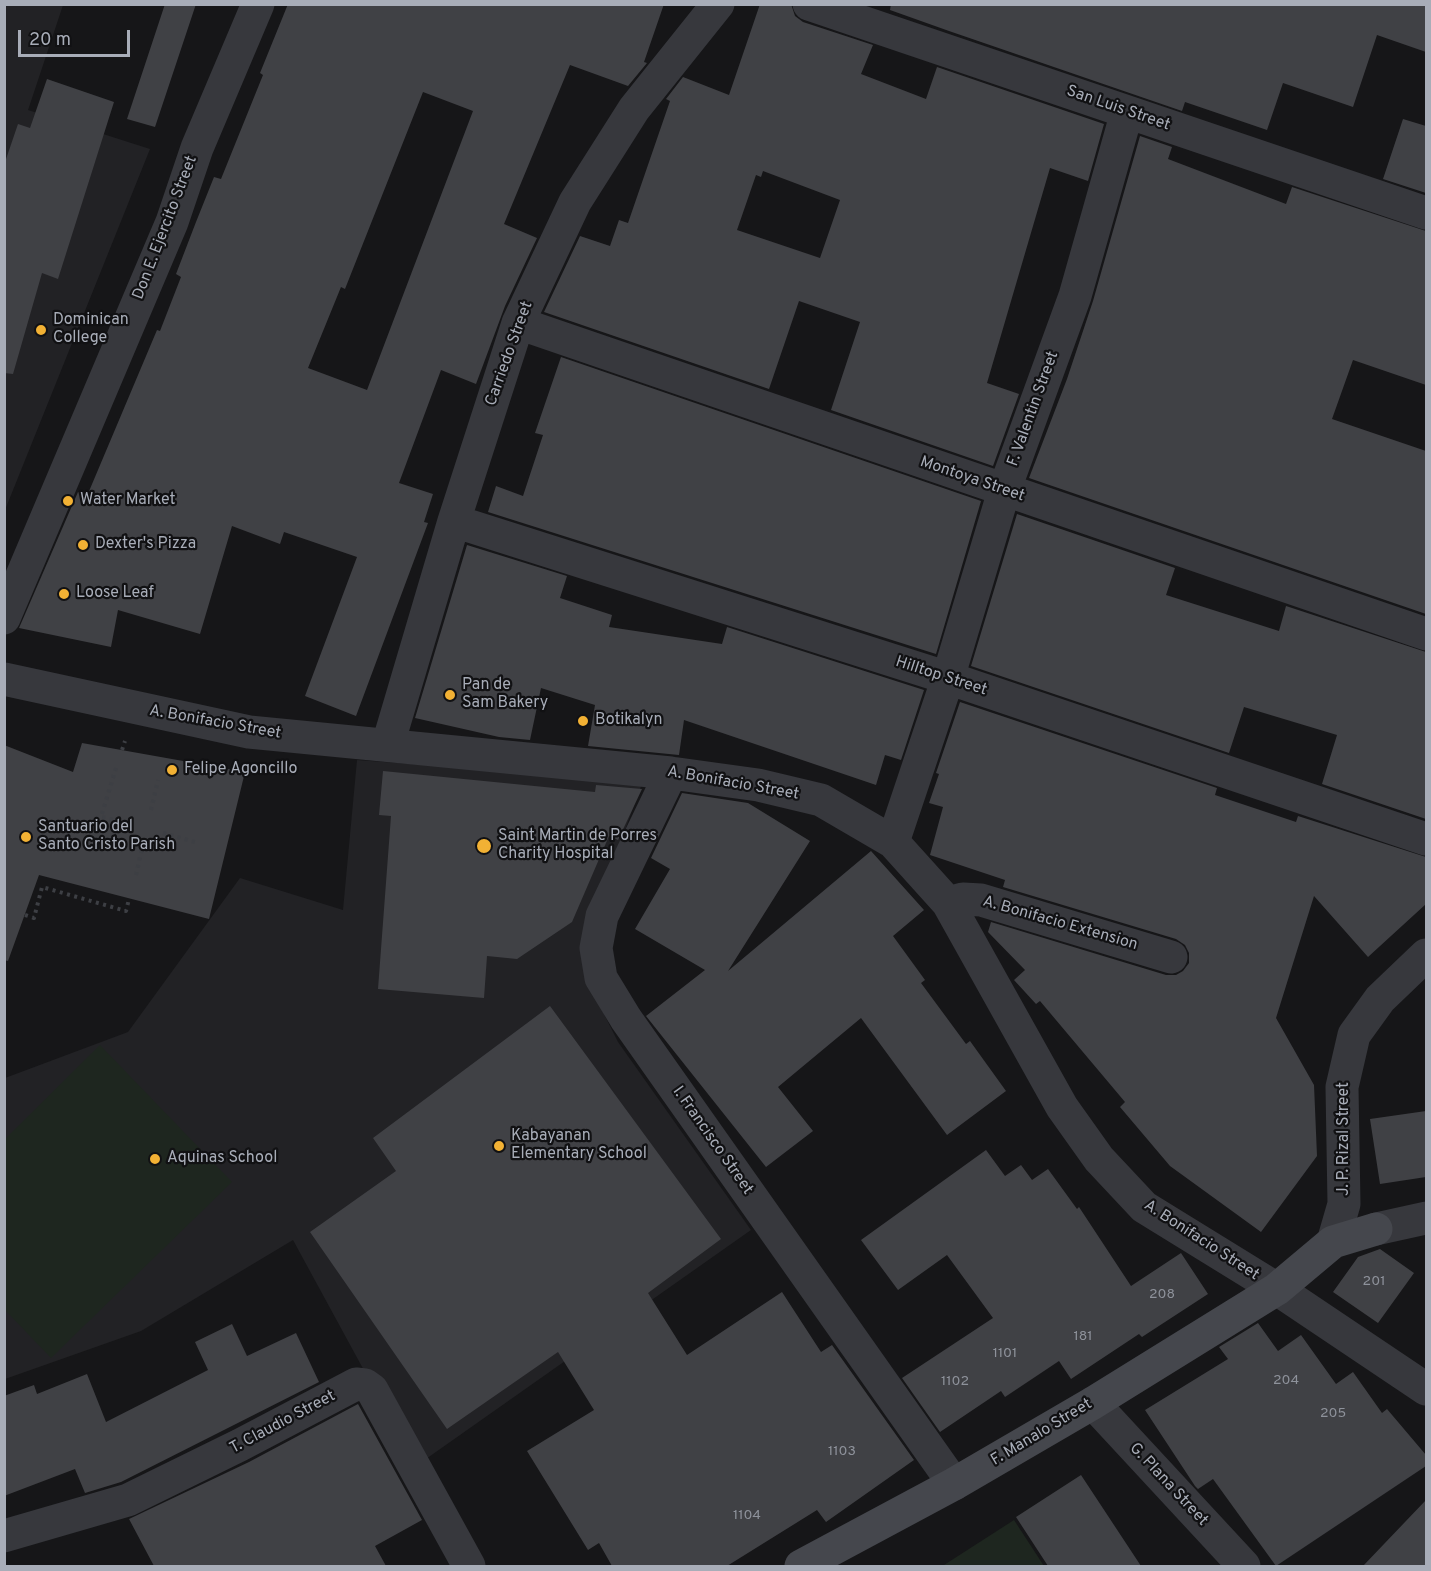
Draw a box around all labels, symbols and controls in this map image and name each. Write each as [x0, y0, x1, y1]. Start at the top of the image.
scale bar [21, 18, 134, 56]
text: 20 m [29, 29, 71, 52]
street label: San Luis Street [1064, 82, 1172, 136]
street label: Don E. Ejercito Street [130, 153, 202, 303]
street label: Carriedo Street [482, 299, 538, 409]
place label: Dominican College [53, 311, 129, 349]
marker: Dominican College [34, 323, 48, 337]
street label: F. Valentin Street [1004, 349, 1064, 469]
street label: Montoya Street [917, 453, 1027, 507]
place label: Water Market [80, 491, 176, 511]
marker: Water Market [61, 494, 75, 508]
place label: Dexter's Pizza [95, 535, 196, 555]
marker: Dexter's Pizza [76, 538, 90, 552]
place label: Loose Leaf [76, 584, 154, 604]
marker: Loose Leaf [57, 587, 71, 601]
street label: Hilltop Street [893, 653, 989, 701]
place label: Pan de Sam Bakery [462, 676, 548, 714]
marker: Pan de Sam Bakery [443, 688, 457, 702]
street label: A. Bonifacio Street [148, 702, 282, 744]
place label: Botikalyn [595, 711, 663, 731]
marker: Botikalyn [576, 714, 590, 728]
place label: Felipe Agoncillo [184, 760, 297, 780]
marker: Felipe Agoncillo [165, 763, 179, 777]
street label: A. Bonifacio Street [666, 763, 800, 805]
place label: Santuario del Santo Cristo Parish [38, 818, 175, 856]
place label: Saint Martin de Porres Charity Hospital [498, 827, 657, 865]
marker: Santuario del Santo Cristo Parish [19, 830, 33, 844]
marker: Saint Martin de Porres Charity Hospital [475, 837, 493, 855]
street label: A. Bonifacio Extension [980, 893, 1140, 955]
street label: J. P. Rizal Street [1335, 1082, 1355, 1196]
street label: I. Francisco Street [668, 1083, 756, 1199]
place label: Kabayanan Elementary School [511, 1127, 647, 1165]
marker: Kabayanan Elementary School [492, 1139, 506, 1153]
place label: Aquinas School [167, 1149, 277, 1169]
marker: Aquinas School [148, 1152, 162, 1166]
street label: A. Bonifacio Street [1140, 1197, 1262, 1285]
house number: 201 [1363, 1274, 1385, 1290]
house number: 208 [1149, 1287, 1175, 1303]
house number: 181 [1074, 1329, 1092, 1345]
house number: 1101 [993, 1346, 1017, 1362]
house number: 204 [1273, 1373, 1299, 1389]
house number: 1102 [941, 1374, 969, 1390]
street label: T. Claudio Street [227, 1387, 339, 1459]
street label: F. Manalo Street [988, 1395, 1096, 1471]
house number: 205 [1320, 1406, 1346, 1422]
street label: G. Plana Street [1125, 1439, 1211, 1531]
house number: 1103 [828, 1444, 856, 1460]
house number: 1104 [733, 1508, 761, 1524]

